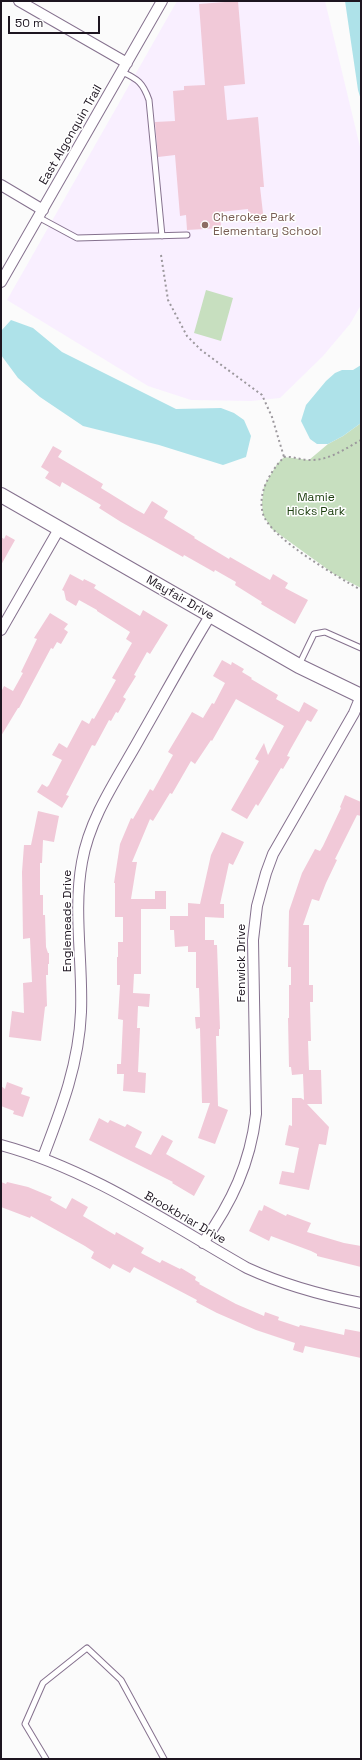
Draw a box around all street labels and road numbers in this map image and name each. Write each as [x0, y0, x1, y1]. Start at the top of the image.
street label: East Algonquin Trail [36, 82, 106, 188]
street label: Mayfair Drive [144, 573, 216, 623]
street label: Englemeade Drive [61, 870, 75, 972]
street label: Fenwick Drive [235, 924, 249, 1002]
street label: Brookbriar Drive [142, 1189, 228, 1247]

